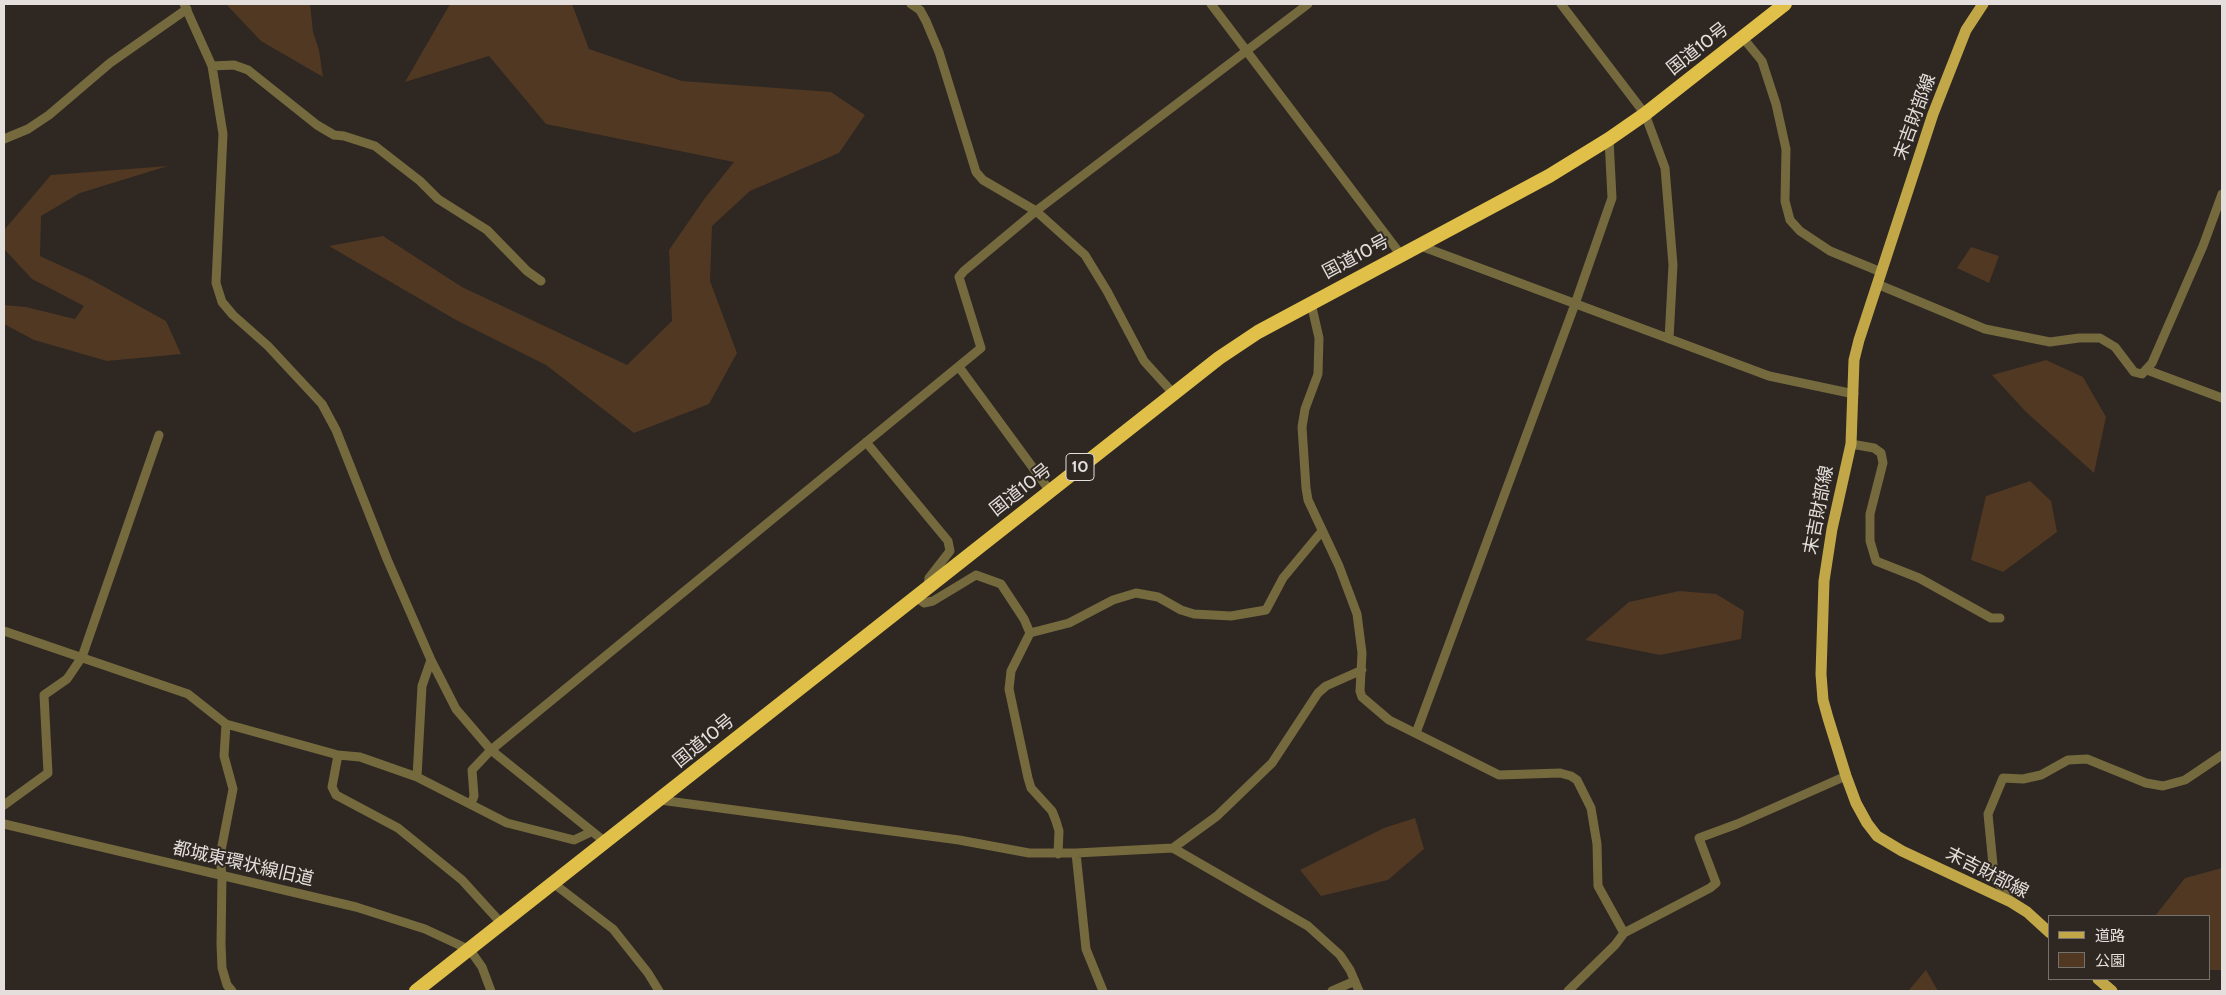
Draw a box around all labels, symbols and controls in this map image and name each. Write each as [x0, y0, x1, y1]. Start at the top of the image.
street label: 国道10号 [1663, 18, 1733, 80]
street label: 末吉財部線 [1889, 71, 1941, 163]
street label: 国道10号 [1319, 230, 1393, 284]
road number: 10 [1066, 454, 1094, 481]
street label: 国道10号 [986, 459, 1056, 521]
street label: 末吉財部線 [1800, 464, 1838, 556]
street label: 国道10号 [669, 710, 739, 772]
street label: 都城東環状線旧道 [170, 837, 316, 891]
street label: 末吉財部線 [1942, 843, 2032, 903]
legend [2048, 915, 2211, 980]
text: 道路 [2095, 927, 2125, 945]
text: 公園 [2095, 952, 2125, 970]

